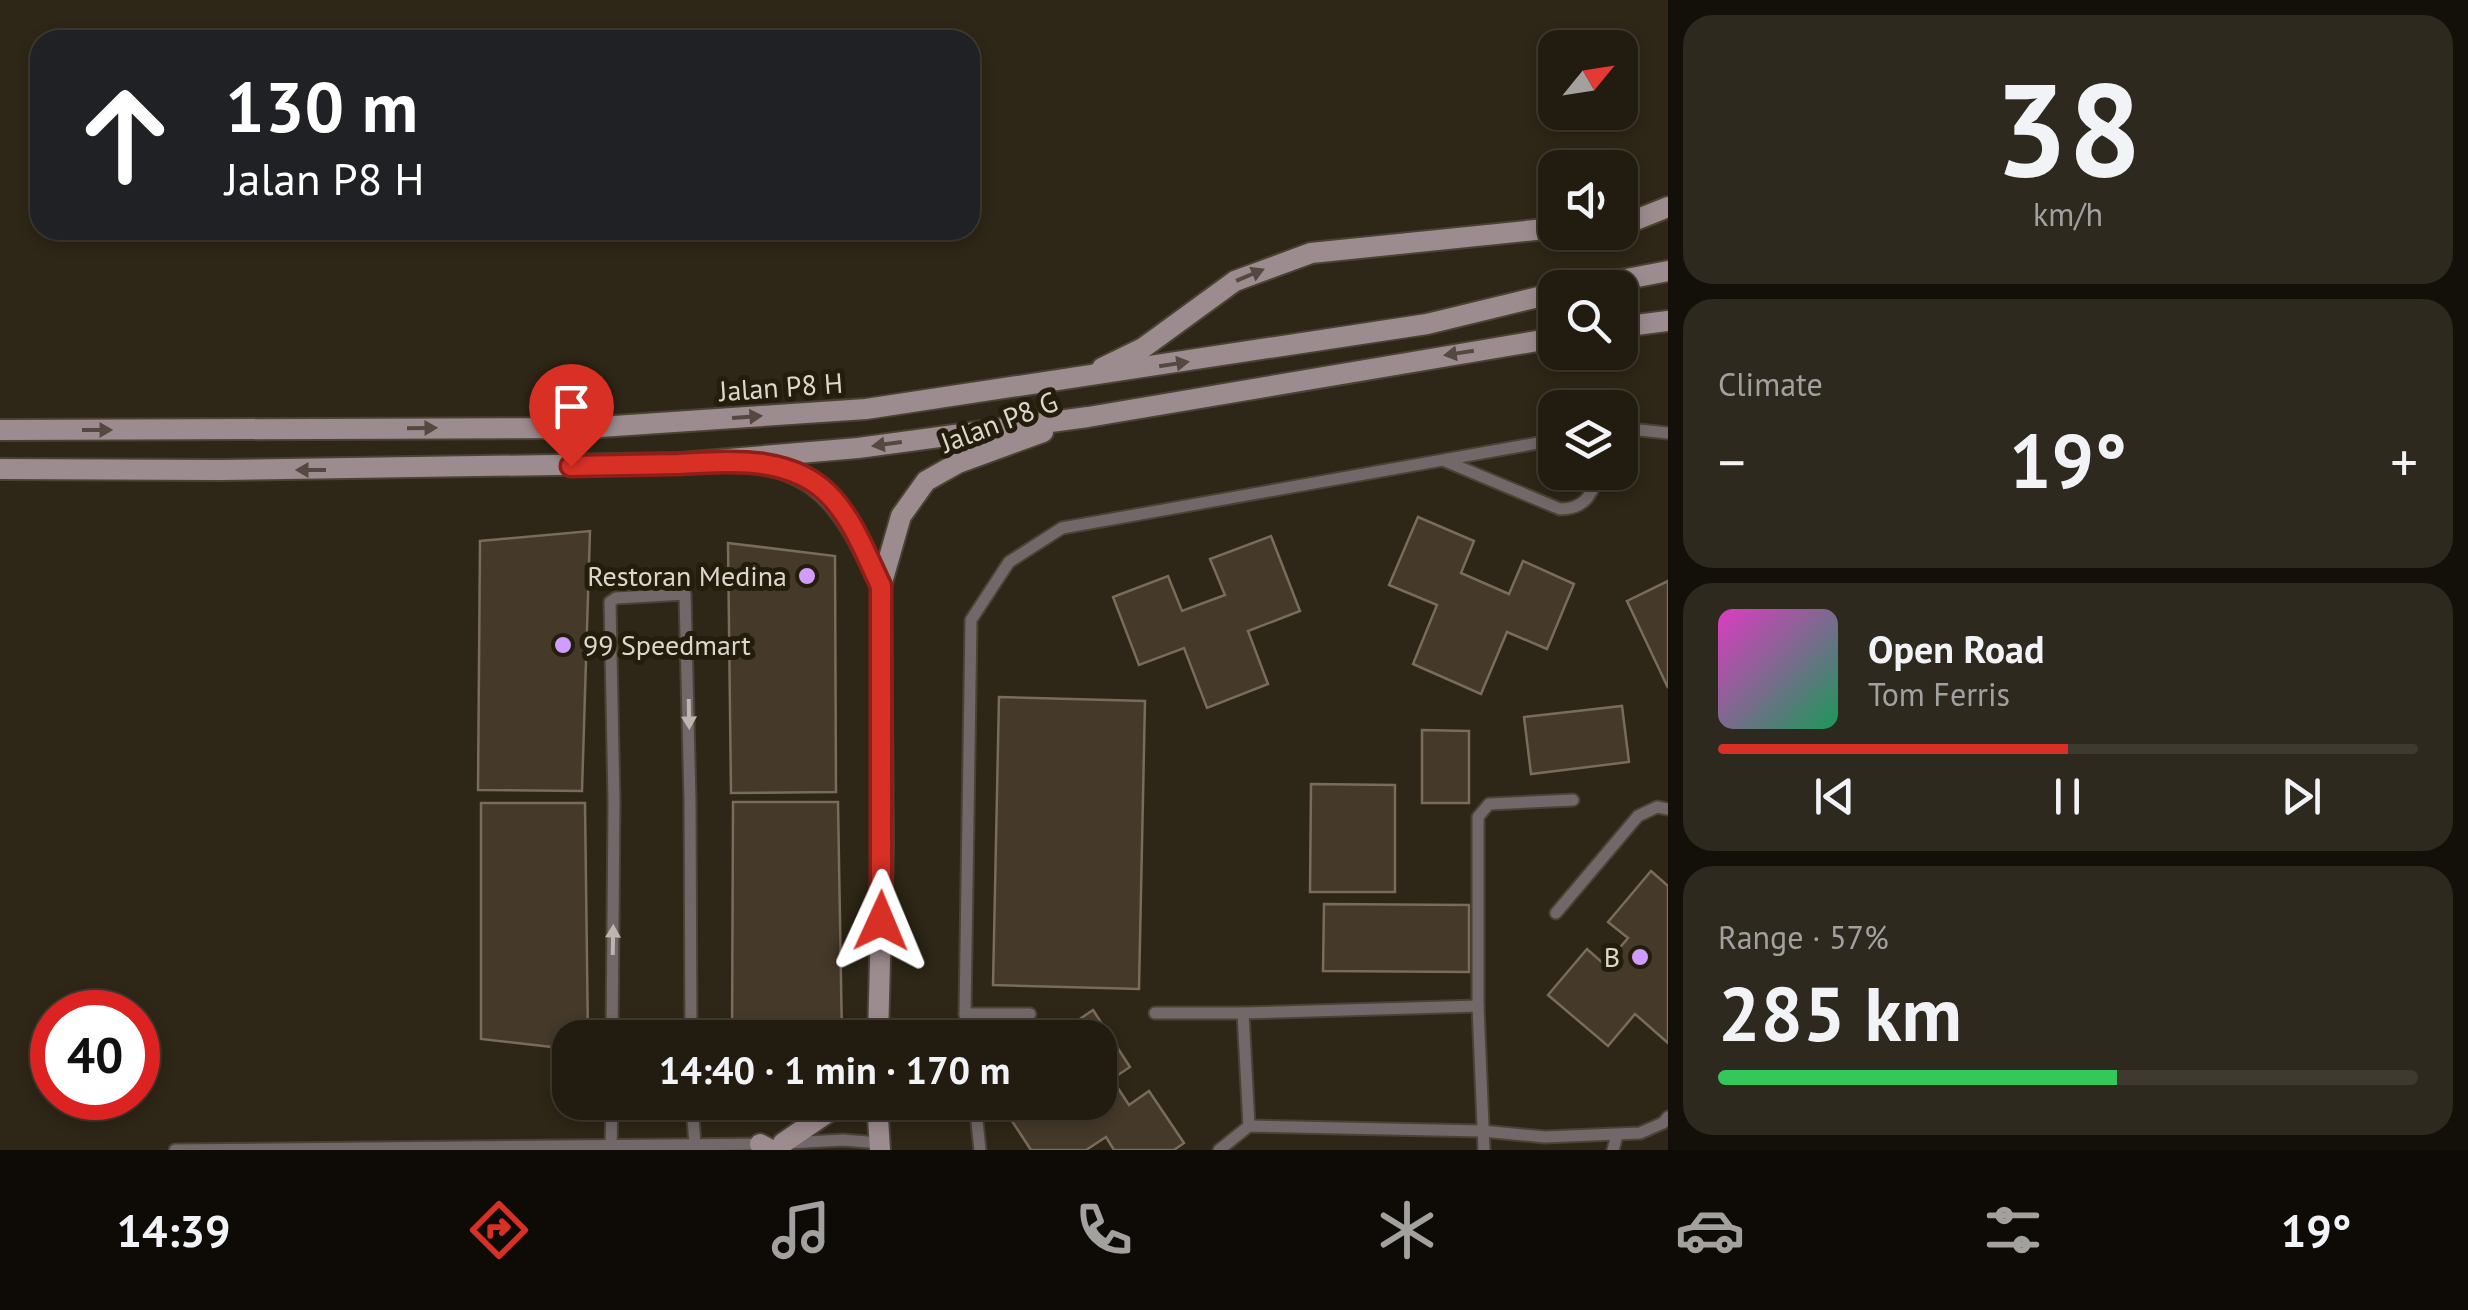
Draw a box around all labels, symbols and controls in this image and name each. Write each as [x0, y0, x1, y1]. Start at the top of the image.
north arrow [1538, 30, 1638, 130]
map controls [1538, 30, 1638, 490]
text: 38 [1994, 44, 2142, 212]
text: 130 m [225, 61, 418, 151]
icon: ahead [60, 70, 190, 200]
text: Jalan P8 H [225, 149, 424, 207]
button: sound [1538, 150, 1638, 250]
text: km/h [2033, 193, 2103, 235]
one-way arrow [1235, 267, 1265, 283]
button: search [1538, 270, 1638, 370]
one-way arrow [1442, 346, 1474, 361]
one-way arrow [1158, 355, 1190, 371]
text: Climate [1718, 363, 1823, 405]
pin [529, 364, 614, 467]
street label: Jalan P8 H [717, 364, 844, 409]
icon: arrive [544, 379, 599, 434]
street label: Jalan P8 G [934, 382, 1063, 461]
button: layers [1538, 390, 1638, 490]
one-way arrow [732, 409, 764, 425]
text: 19° [2009, 412, 2127, 509]
one-way arrow [407, 420, 439, 436]
one-way arrow [82, 422, 114, 438]
text: − [1718, 426, 1746, 497]
text: + [2390, 426, 2418, 497]
one-way arrow [871, 436, 903, 452]
one-way arrow [295, 462, 327, 478]
place label: Restoran Medina [587, 557, 787, 594]
marker: Restoran Medina [796, 565, 818, 587]
text: Open Road [1868, 624, 2044, 673]
place label: 99 Speedmart [583, 626, 751, 663]
marker: 99 Speedmart [552, 634, 574, 656]
text: Tom Ferris [1868, 673, 2010, 715]
one-way arrow [681, 698, 697, 730]
icon: previous [1807, 769, 1862, 824]
icon: pause [2040, 769, 2095, 824]
icon: next [2274, 769, 2329, 824]
position arrow [829, 869, 933, 973]
text: Range · 57% [1718, 916, 1889, 958]
one-way arrow [605, 924, 621, 956]
place label: B [1604, 938, 1620, 975]
marker: B [1629, 946, 1651, 968]
text: 285 km [1718, 965, 1962, 1062]
speed limit sign: 40 [30, 990, 160, 1120]
text: 14:40 · 1 min · 170 m [659, 1045, 1010, 1094]
icon: directions [464, 1195, 534, 1265]
icon: music [766, 1195, 836, 1265]
icon: phone [1069, 1195, 1139, 1265]
icon: climate [1372, 1195, 1442, 1265]
icon: car [1675, 1195, 1745, 1265]
icon: filters [1978, 1195, 2048, 1265]
text: 14:39 [116, 1201, 231, 1259]
text: 19° [2281, 1201, 2352, 1259]

